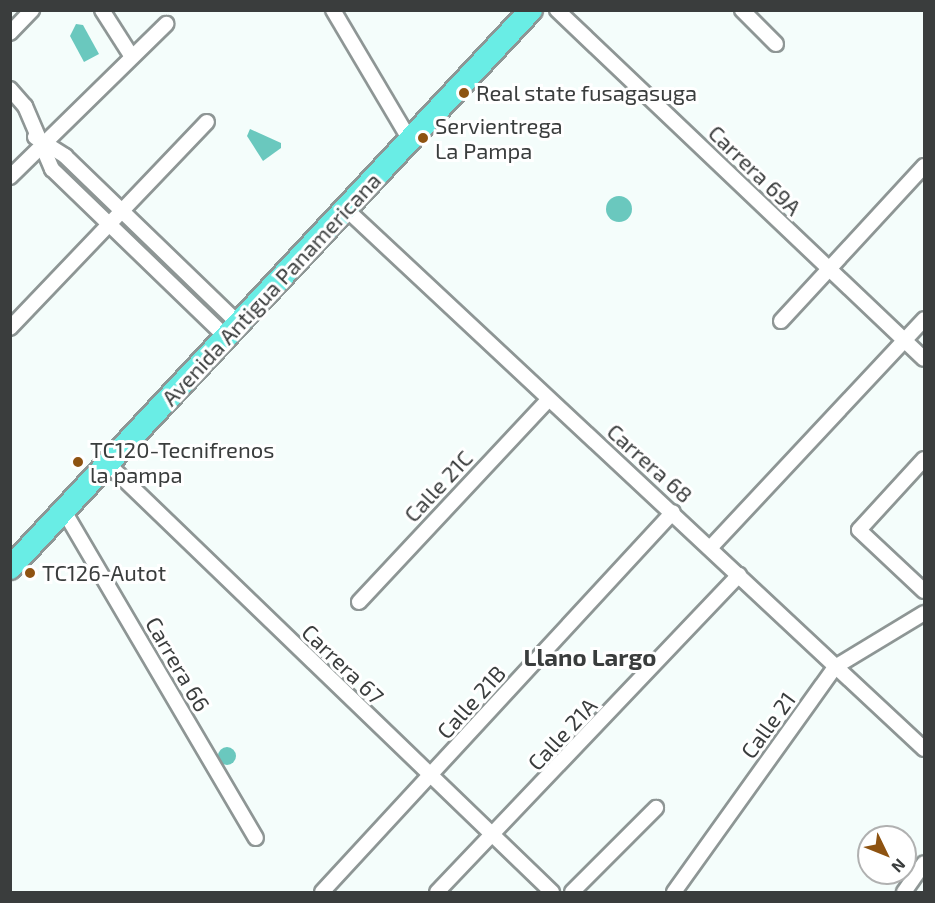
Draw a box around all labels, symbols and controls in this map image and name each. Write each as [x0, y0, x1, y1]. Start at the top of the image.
place label: Real state fusagasuga [476, 80, 698, 106]
marker: Real state fusagasuga [457, 86, 471, 100]
place label: Servientrega La Pampa [435, 112, 563, 164]
street label: Carrera 69A [703, 119, 807, 221]
marker: Servientrega La Pampa [416, 131, 430, 145]
street label: Avenida Antigua Panamericana [156, 167, 386, 411]
street label: Carrera 68 [602, 418, 698, 508]
place label: TC120-Tecnifrenos la pampa [90, 436, 274, 488]
street label: Calle 21C [398, 445, 478, 527]
marker: TC120-Tecnifrenos la pampa [71, 455, 85, 469]
place label: TC126-Autot [42, 560, 166, 586]
marker: TC126-Autot [23, 566, 37, 580]
street label: Carrera 66 [140, 612, 216, 716]
street label: Carrera 67 [297, 619, 389, 709]
district label: Llano Largo [524, 643, 656, 671]
street label: Calle 21B [431, 660, 511, 744]
street label: Calle 21 [735, 687, 801, 763]
street label: Calle 21A [522, 692, 602, 776]
north arrow [857, 825, 917, 885]
text: N [888, 856, 910, 877]

